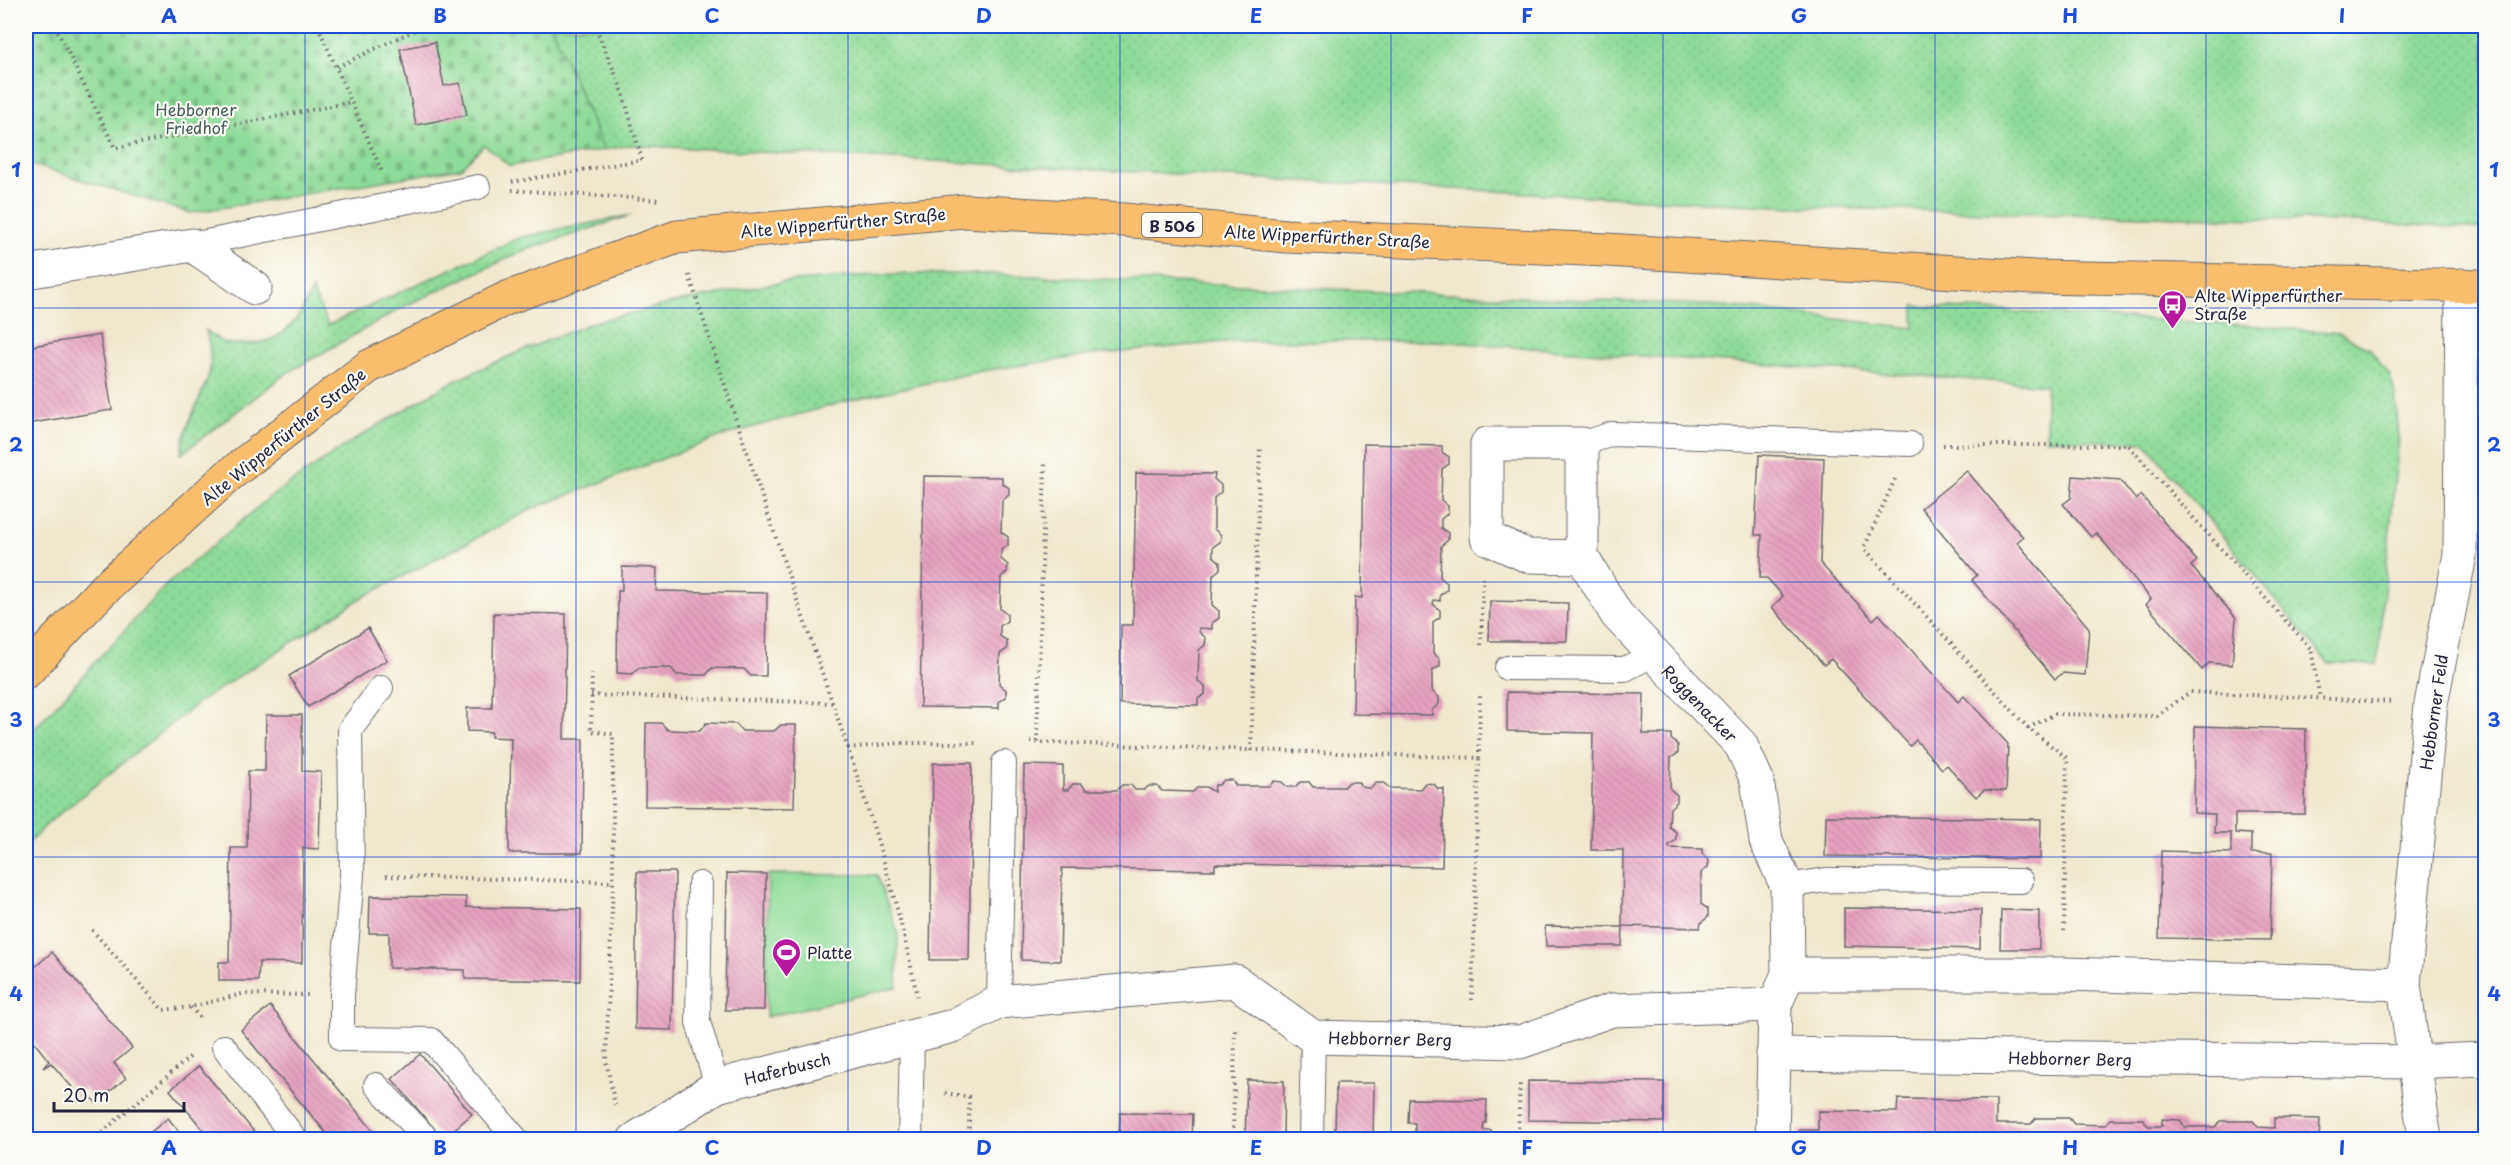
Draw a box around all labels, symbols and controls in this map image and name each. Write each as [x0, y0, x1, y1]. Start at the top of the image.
text: A [161, 0, 177, 30]
text: B [433, 0, 447, 30]
text: C [704, 0, 720, 30]
text: D [976, 0, 992, 30]
text: E [1250, 0, 1262, 30]
text: F [1521, 0, 1533, 30]
text: G [1791, 0, 1807, 30]
text: H [2062, 0, 2078, 30]
text: I [2339, 0, 2345, 30]
park label: Hebborner Friedhof [155, 97, 237, 139]
text: 1 [11, 154, 21, 184]
text: 1 [2489, 154, 2499, 184]
street label: Alte Wipperfürther Straße [739, 201, 947, 243]
road number: B 506 [1142, 213, 1202, 237]
street label: Alte Wipperfürther Straße [1223, 219, 1431, 253]
place label: Alte Wipperfürther Straße [2194, 283, 2343, 325]
bus stop icon: Alte Wipperfürther Straße [2157, 288, 2189, 330]
street label: Alte Wipperfürther Straße [195, 362, 371, 510]
text: 2 [9, 429, 23, 459]
text: 2 [2487, 429, 2501, 459]
street label: Hebborner Feld [2413, 653, 2453, 771]
street label: Roggenacker [1657, 659, 1744, 748]
text: 3 [9, 704, 23, 734]
text: 3 [2487, 704, 2501, 734]
sports icon: Platte [770, 936, 802, 978]
place label: Platte [807, 940, 852, 964]
text: 4 [9, 978, 23, 1008]
text: 4 [2487, 978, 2501, 1008]
street label: Hebborner Berg [1328, 1025, 1452, 1051]
street label: Hebborner Berg [2008, 1045, 2132, 1071]
street label: Haferbusch [741, 1046, 833, 1090]
scale bar [54, 1075, 184, 1113]
text: 20 m [63, 1081, 109, 1108]
text: A [161, 1132, 177, 1162]
text: B [433, 1132, 447, 1162]
text: C [704, 1132, 720, 1162]
text: D [976, 1132, 992, 1162]
text: E [1250, 1132, 1262, 1162]
text: F [1521, 1132, 1533, 1162]
text: G [1791, 1132, 1807, 1162]
text: H [2062, 1132, 2078, 1162]
text: I [2339, 1132, 2345, 1162]

